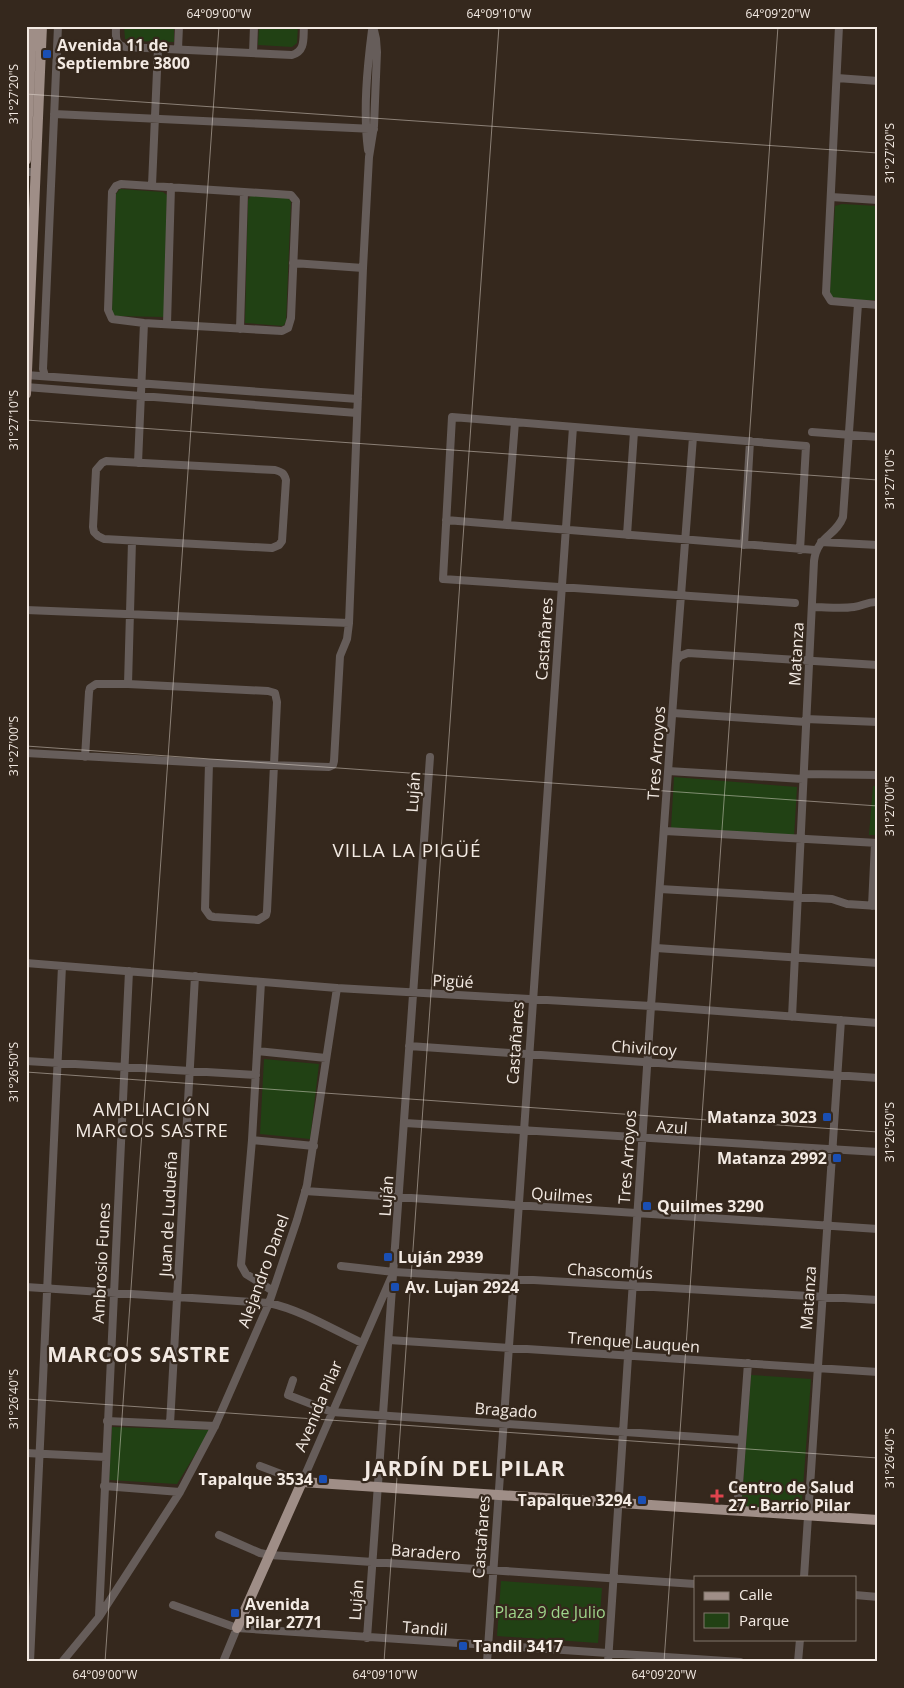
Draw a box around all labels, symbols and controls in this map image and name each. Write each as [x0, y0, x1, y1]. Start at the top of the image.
text: 64°09'00"W [187, 5, 251, 22]
text: 64°09'10"W [467, 5, 531, 22]
text: 64°09'20"W [746, 5, 810, 22]
place label: Avenida 11 de Septiembre 3800 [57, 34, 190, 74]
marker: Avenida 11 de Septiembre 3800 [41, 48, 53, 60]
text: 31°27'20"S [5, 64, 22, 124]
text: 31°27'20"S [881, 123, 898, 183]
text: 31°27'10"S [5, 390, 22, 450]
text: 31°27'10"S [881, 449, 898, 509]
street label: Castañares [530, 597, 558, 681]
street label: Matanza [783, 621, 809, 687]
street label: Tres Arroyos [642, 705, 670, 801]
text: 31°27'00"S [5, 716, 22, 776]
street label: Luján [401, 771, 425, 813]
text: 31°27'00"S [881, 776, 898, 836]
district label: VILLA LA PIGÜÉ [332, 837, 482, 863]
street label: Pigüé [432, 969, 474, 993]
street label: Castañares [501, 1001, 529, 1085]
street label: Chivilcoy [611, 1035, 678, 1061]
text: 31°26'50"S [5, 1042, 22, 1102]
district label: AMPLIACIÓN MARCOS SASTRE [75, 1097, 229, 1142]
text: 31°26'50"S [881, 1102, 898, 1162]
place label: Matanza 3023 [707, 1106, 817, 1128]
street label: Tres Arroyos [613, 1109, 641, 1205]
marker: Matanza 3023 [821, 1111, 833, 1123]
street label: Azul [656, 1115, 688, 1139]
place label: Matanza 2992 [717, 1147, 827, 1169]
street label: Juan de Ludueña [154, 1151, 182, 1279]
marker: Matanza 2992 [831, 1152, 843, 1164]
street label: Luján [374, 1175, 398, 1217]
street label: Quilmes [530, 1182, 594, 1208]
place label: Quilmes 3290 [657, 1195, 764, 1217]
marker: Quilmes 3290 [641, 1200, 653, 1212]
street label: Ambrosio Funes [87, 1202, 115, 1324]
street label: Alejandro Danel [232, 1211, 294, 1331]
place label: Luján 2939 [398, 1246, 483, 1268]
marker: Luján 2939 [382, 1251, 394, 1263]
street label: Chascomús [567, 1258, 653, 1284]
street label: Matanza [795, 1265, 821, 1331]
place label: Av. Lujan 2924 [405, 1276, 519, 1298]
marker: Av. Lujan 2924 [389, 1281, 401, 1293]
street label: Trenque Lauquen [567, 1326, 701, 1358]
district label: MARCOS SASTRE [47, 1340, 231, 1368]
street label: Avenida Pilar [289, 1357, 347, 1455]
text: 31°26'40"S [5, 1369, 22, 1429]
street label: Bragado [474, 1397, 538, 1423]
text: 31°26'40"S [881, 1428, 898, 1488]
district label: JARDÍN DEL PILAR [362, 1454, 566, 1482]
place label: Tapalque 3534 [199, 1468, 313, 1490]
marker: Tapalque 3534 [317, 1473, 329, 1485]
place label: Centro de Salud 27 - Barrio Pilar [728, 1476, 854, 1516]
place label: Tapalque 3294 [518, 1489, 632, 1511]
marker: Centro de Salud 27 - Barrio Pilar [710, 1489, 724, 1503]
marker: Tapalque 3294 [636, 1494, 648, 1506]
street label: Castañares [467, 1495, 495, 1579]
street label: Baradero [391, 1539, 461, 1565]
legend [694, 1576, 856, 1640]
street label: Luján [344, 1579, 368, 1621]
text: Calle [739, 1584, 773, 1604]
place label: Avenida Pilar 2771 [245, 1593, 323, 1633]
park label: Plaza 9 de Julio [494, 1601, 606, 1623]
marker: Avenida Pilar 2771 [229, 1607, 241, 1619]
text: Parque [739, 1610, 789, 1630]
street label: Tandil [402, 1615, 448, 1641]
place label: Tandil 3417 [473, 1635, 563, 1657]
marker: Tandil 3417 [457, 1640, 469, 1652]
text: 64°09'00"W [73, 1666, 137, 1683]
text: 64°09'10"W [353, 1666, 417, 1683]
text: 64°09'20"W [632, 1666, 696, 1683]

